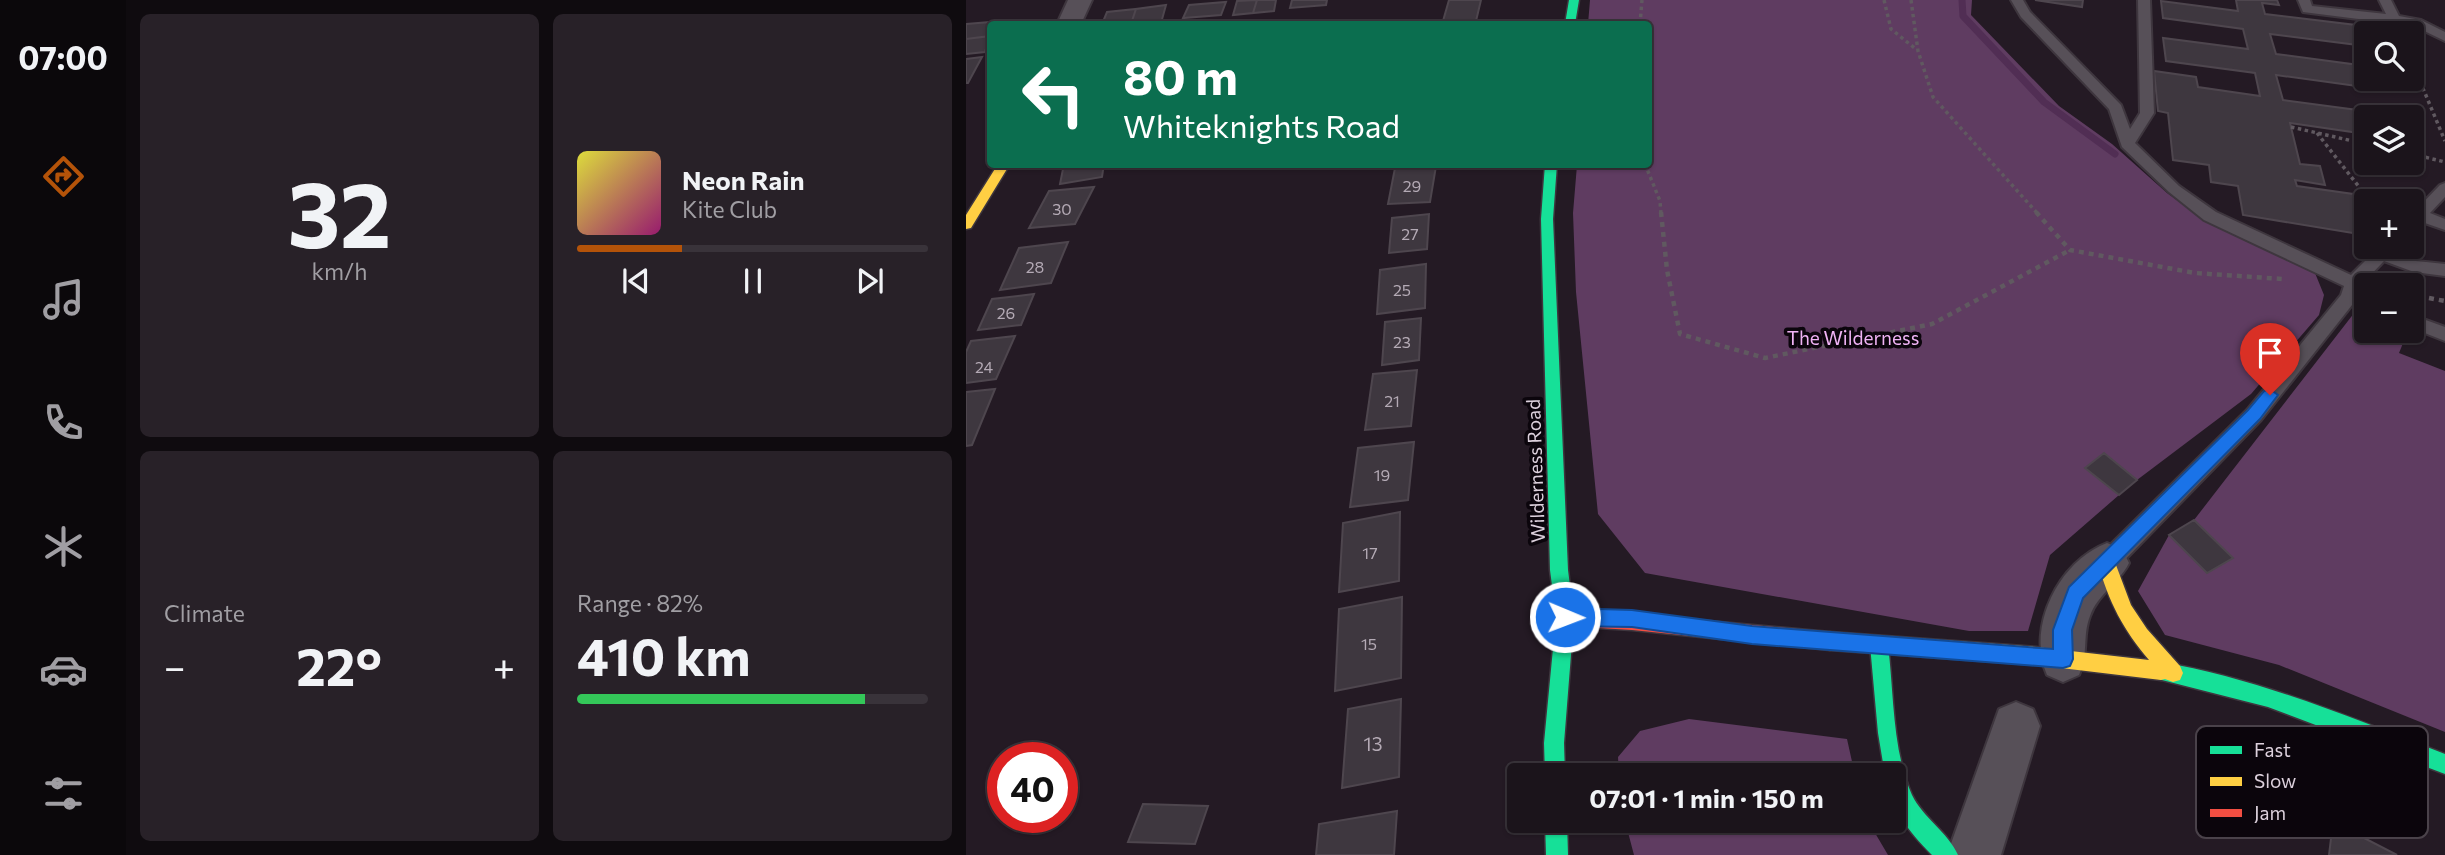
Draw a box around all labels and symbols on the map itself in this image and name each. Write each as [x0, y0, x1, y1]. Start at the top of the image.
house number: 29 [1403, 176, 1421, 195]
house number: 30 [1052, 199, 1072, 218]
house number: 27 [1401, 224, 1419, 243]
house number: 28 [1026, 257, 1044, 276]
house number: 25 [1393, 280, 1411, 299]
house number: 26 [997, 303, 1015, 322]
pin [2240, 323, 2300, 395]
park label: The Wilderness [1787, 326, 1919, 349]
house number: 23 [1393, 332, 1411, 351]
house number: 24 [975, 357, 993, 376]
house number: 21 [1384, 391, 1400, 410]
street label: Wilderness Road [1521, 399, 1549, 543]
house number: 19 [1374, 465, 1390, 484]
house number: 17 [1362, 543, 1378, 562]
position arrow [1528, 580, 1602, 654]
house number: 15 [1361, 634, 1377, 653]
legend [2196, 726, 2428, 838]
house number: 13 [1364, 732, 1382, 755]
text: Fast [2254, 738, 2291, 761]
speed limit sign: 40 [987, 742, 1078, 833]
text: Slow [2254, 769, 2296, 792]
text: Jam [2254, 801, 2286, 824]

